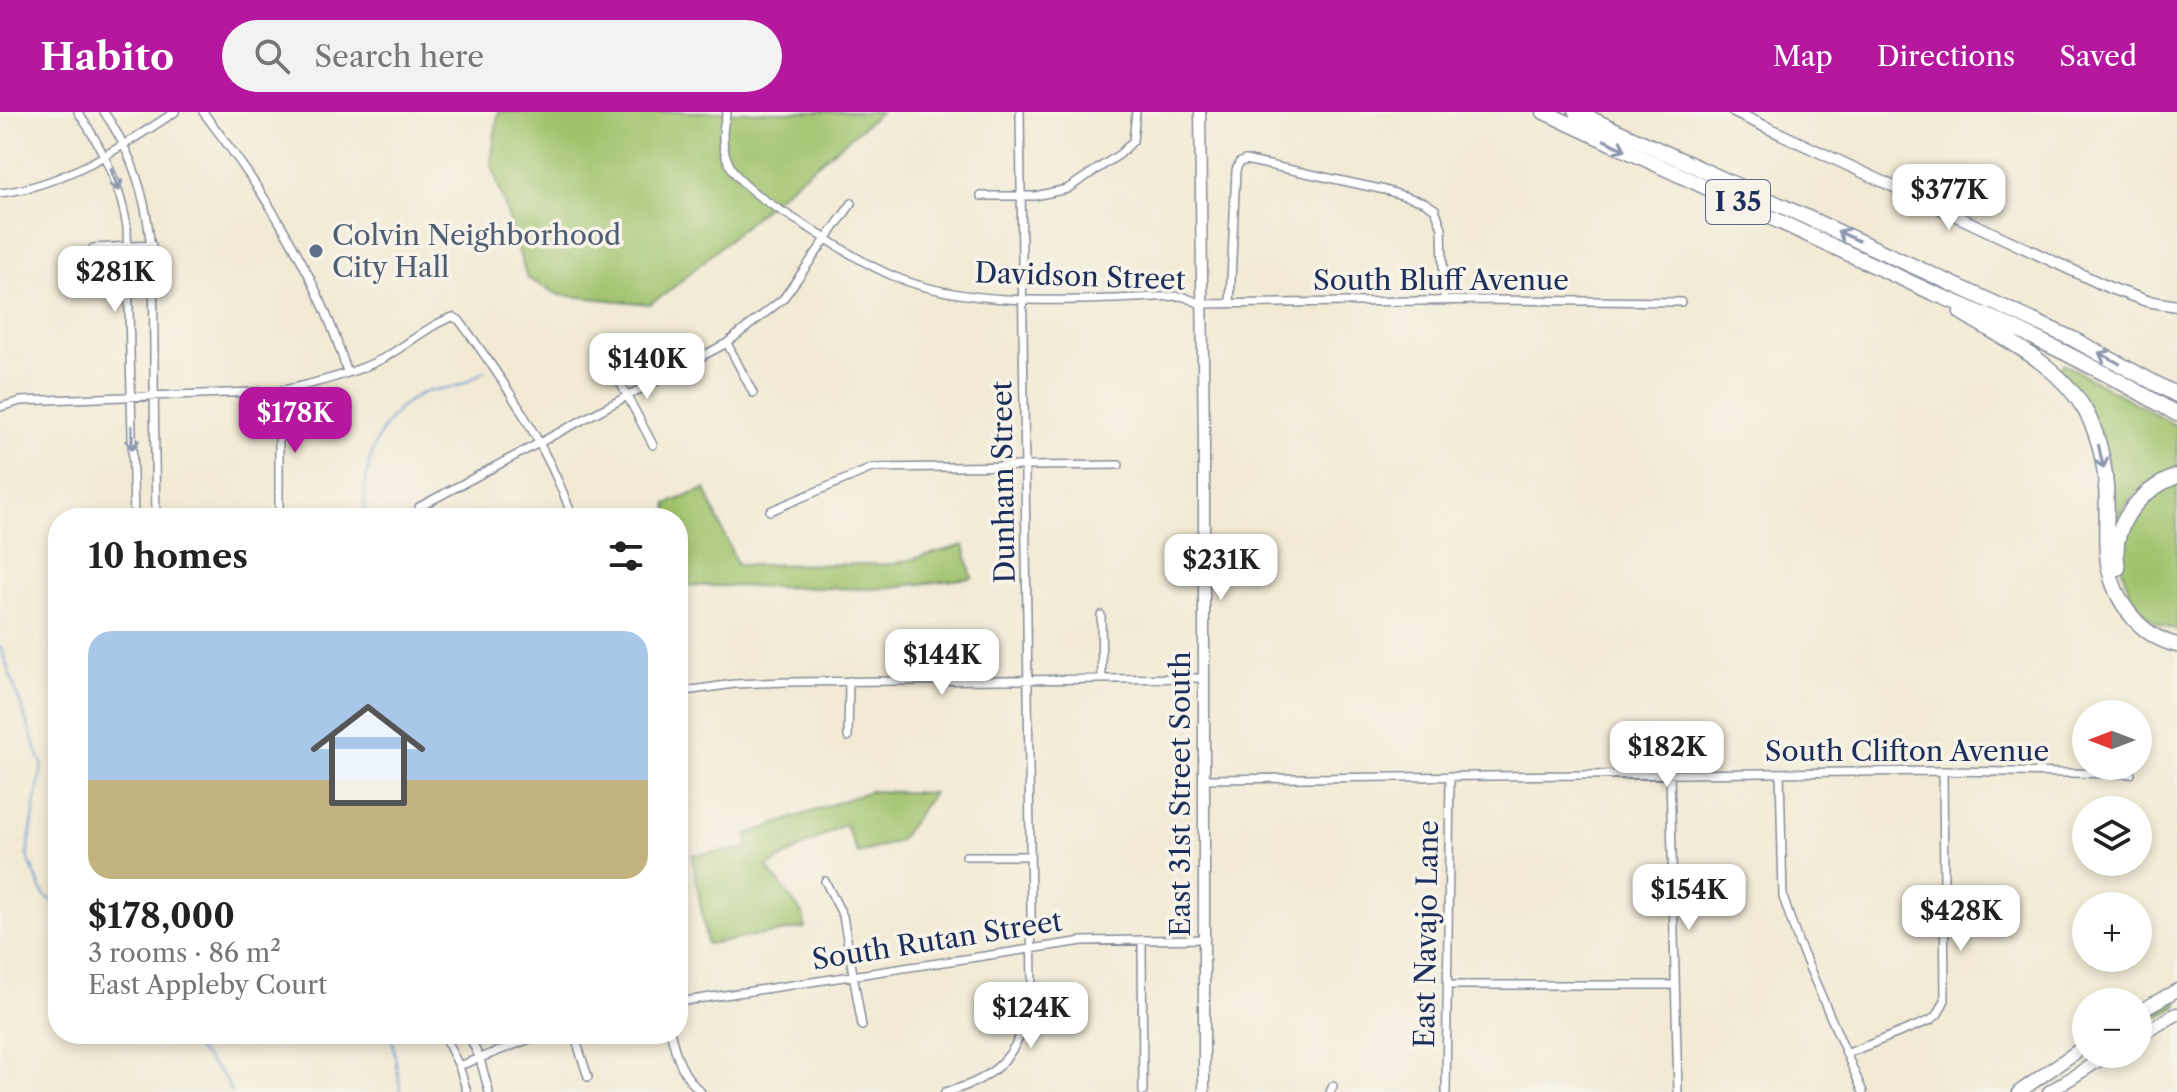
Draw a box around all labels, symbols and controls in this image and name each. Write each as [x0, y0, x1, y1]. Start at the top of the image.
search box [222, 20, 782, 92]
text: Habito [40, 33, 174, 80]
icon: search [250, 34, 294, 78]
text: Search here [314, 38, 484, 75]
text: Map [1773, 39, 1833, 73]
text: Directions [1877, 39, 2015, 73]
text: Saved [2059, 39, 2137, 73]
one-way arrow [1603, 138, 1627, 153]
pin: $377K [1893, 164, 2005, 232]
one-way arrow [109, 167, 123, 192]
text: $377K [1910, 174, 1988, 206]
road number: I 35 [1706, 180, 1770, 224]
place label: Colvin Neighborhood City Hall [332, 218, 621, 284]
one-way arrow [1836, 228, 1860, 243]
marker: Colvin Neighborhood City Hall [307, 242, 325, 260]
pin: $281K [59, 246, 171, 314]
street label: Davidson Street [974, 255, 1186, 297]
text: $281K [76, 256, 154, 288]
street label: South Bluff Avenue [1313, 263, 1569, 297]
pin: $140K [591, 333, 703, 401]
text: $140K [608, 343, 686, 375]
one-way arrow [2097, 349, 2121, 365]
street label: Dunham Street [984, 380, 1022, 584]
pin: $178K [239, 387, 351, 455]
text: $178K [257, 397, 333, 429]
one-way arrow [125, 424, 140, 451]
one-way arrow [2094, 443, 2109, 469]
icon: filters [604, 534, 648, 578]
pin: $231K [1165, 534, 1277, 602]
text: 10 homes [88, 535, 248, 577]
text: $231K [1182, 544, 1260, 576]
pin: $144K [886, 629, 998, 697]
text: $144K [903, 639, 981, 671]
street label: East 31st Street South [1163, 651, 1197, 937]
icon: home [296, 683, 440, 827]
north arrow [2072, 700, 2152, 780]
map controls [2072, 700, 2152, 1068]
pin: $182K [1611, 721, 1723, 789]
text: $182K [1628, 731, 1706, 763]
street label: South Clifton Avenue [1765, 734, 2049, 768]
button: layers [2072, 796, 2152, 876]
street label: East Navajo Lane [1407, 820, 1445, 1048]
pin: $154K [1633, 864, 1745, 932]
text: $154K [1651, 874, 1727, 906]
pin: $428K [1905, 885, 2017, 953]
button: + [2072, 892, 2152, 972]
text: $178,000 [88, 895, 235, 937]
text: $428K [1920, 895, 2002, 927]
street label: South Rutan Street [809, 903, 1065, 977]
text: 3 rooms · 86 m² [88, 937, 281, 969]
text: East Appleby Court [88, 969, 327, 1001]
pin: $124K [975, 982, 1087, 1050]
button: − [2072, 988, 2152, 1068]
text: $124K [992, 992, 1070, 1024]

